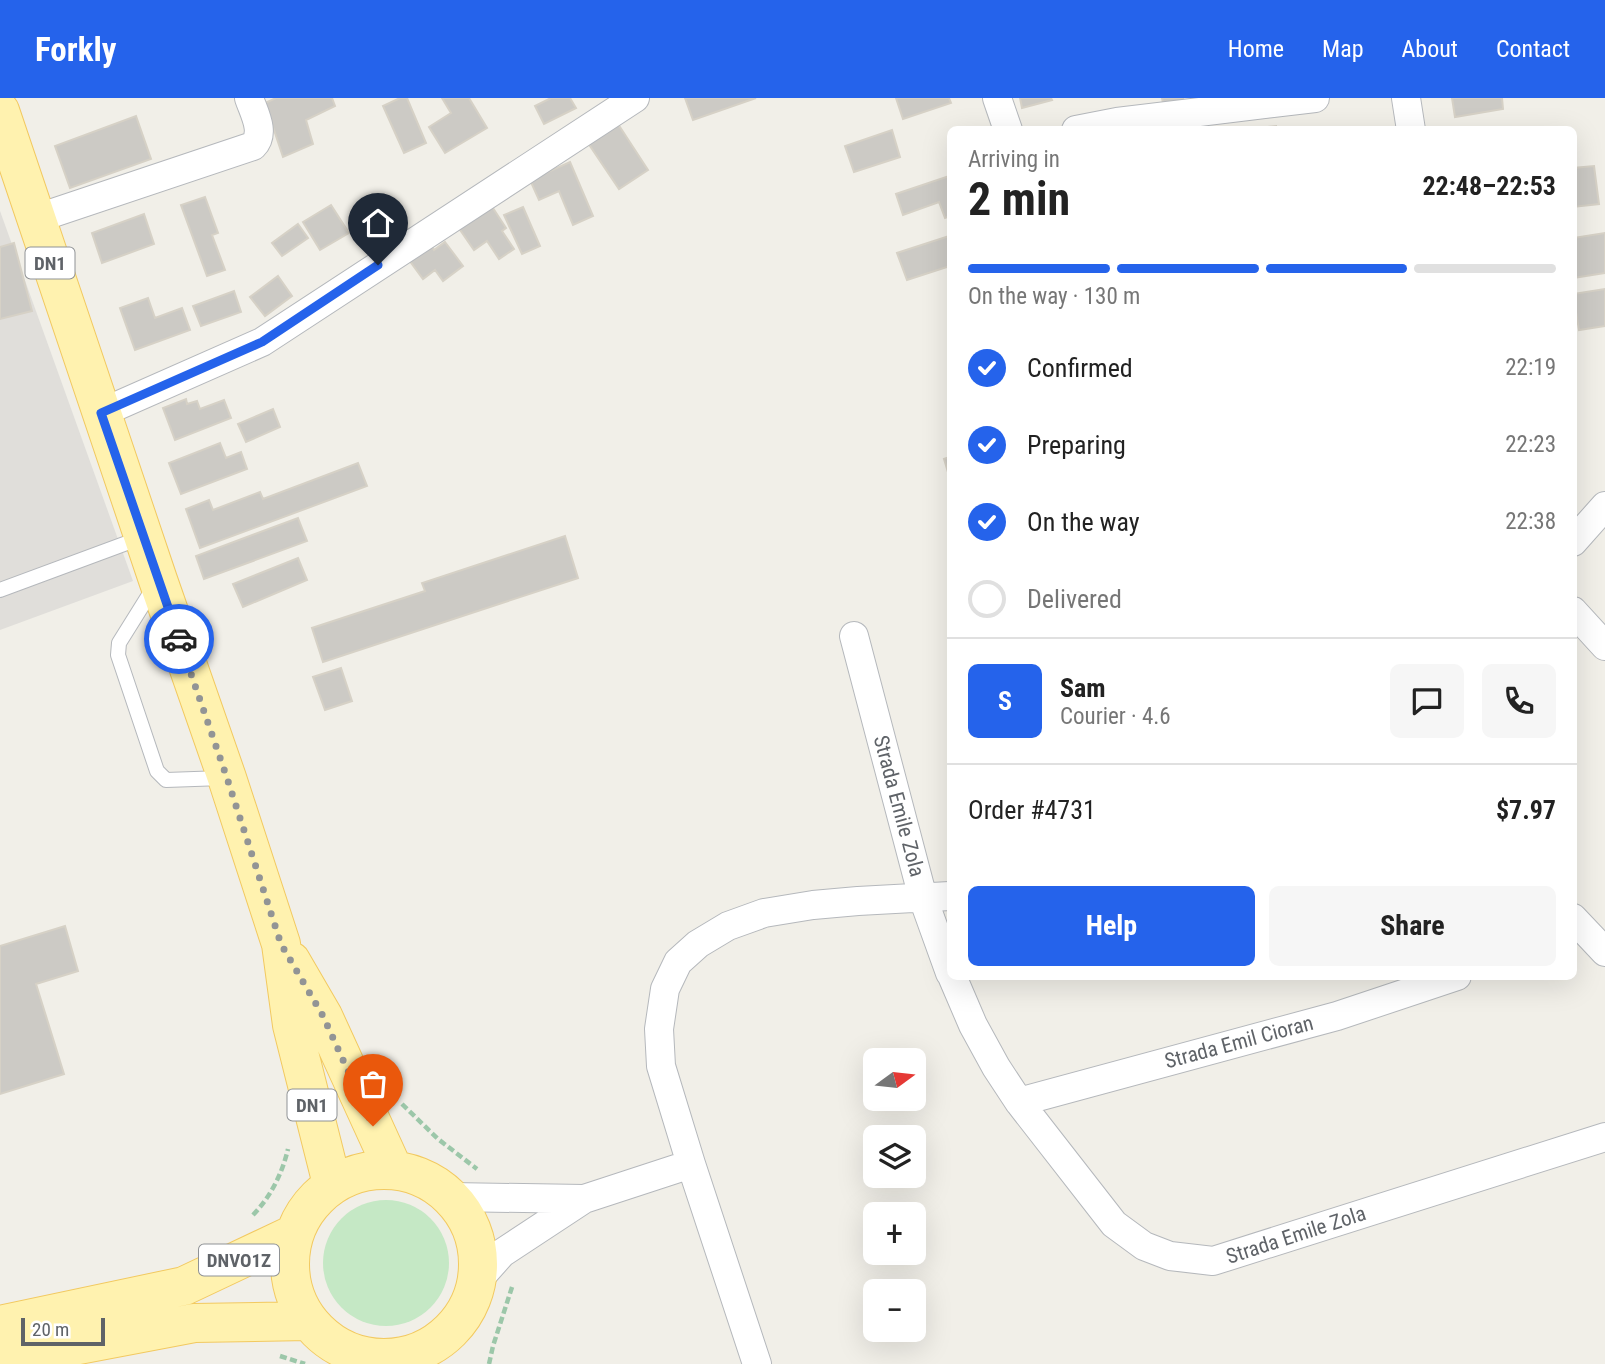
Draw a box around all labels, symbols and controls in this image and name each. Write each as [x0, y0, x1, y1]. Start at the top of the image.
text: Forkly [35, 30, 117, 69]
text: Home [1228, 35, 1284, 63]
text: Map [1322, 35, 1364, 63]
text: About [1402, 35, 1458, 63]
text: Contact [1496, 35, 1570, 63]
text: Arriving in [968, 146, 1060, 173]
text: 22:48–22:53 [1422, 171, 1556, 201]
text: 2 min [968, 172, 1070, 226]
pin [348, 193, 408, 265]
icon: home [359, 204, 397, 242]
road number: DN1 [26, 248, 74, 279]
text: On the way · 130 m [968, 283, 1140, 310]
icon: check [968, 349, 1006, 387]
text: Confirmed [1027, 353, 1133, 383]
text: 22:19 [1505, 354, 1556, 381]
icon: check [968, 426, 1006, 464]
text: Preparing [1027, 430, 1126, 460]
text: 22:23 [1505, 431, 1556, 458]
icon: check [968, 503, 1006, 541]
text: On the way [1027, 507, 1140, 537]
text: 22:38 [1505, 508, 1556, 535]
text: Delivered [1027, 584, 1122, 614]
courier [144, 604, 214, 674]
icon: car [160, 620, 198, 658]
button: chat [1390, 664, 1464, 738]
button: phone [1482, 664, 1556, 738]
text: Sam [1060, 673, 1106, 703]
text: S [998, 686, 1012, 716]
text: Courier · 4.6 [1060, 703, 1171, 730]
street label: Strada Emile Zola [869, 733, 929, 879]
text: Order #4731 [968, 795, 1096, 825]
text: $7.97 [1496, 795, 1556, 825]
button: Help [968, 886, 1255, 966]
button: Share [1269, 886, 1556, 966]
street label: Strada Emil Cioran [1162, 1011, 1316, 1073]
north arrow [863, 1048, 926, 1111]
map controls [863, 1048, 926, 1342]
pin [343, 1054, 403, 1126]
icon: bag [354, 1065, 392, 1103]
road number: DN1 [288, 1090, 336, 1121]
button: layers [863, 1125, 926, 1188]
street label: Strada Emile Zola [1223, 1201, 1369, 1269]
button: + [863, 1202, 926, 1265]
road number: DNVO1Z [199, 1244, 279, 1276]
button: − [863, 1279, 926, 1342]
scale bar [21, 1315, 105, 1347]
text: 20 m [32, 1318, 69, 1341]

